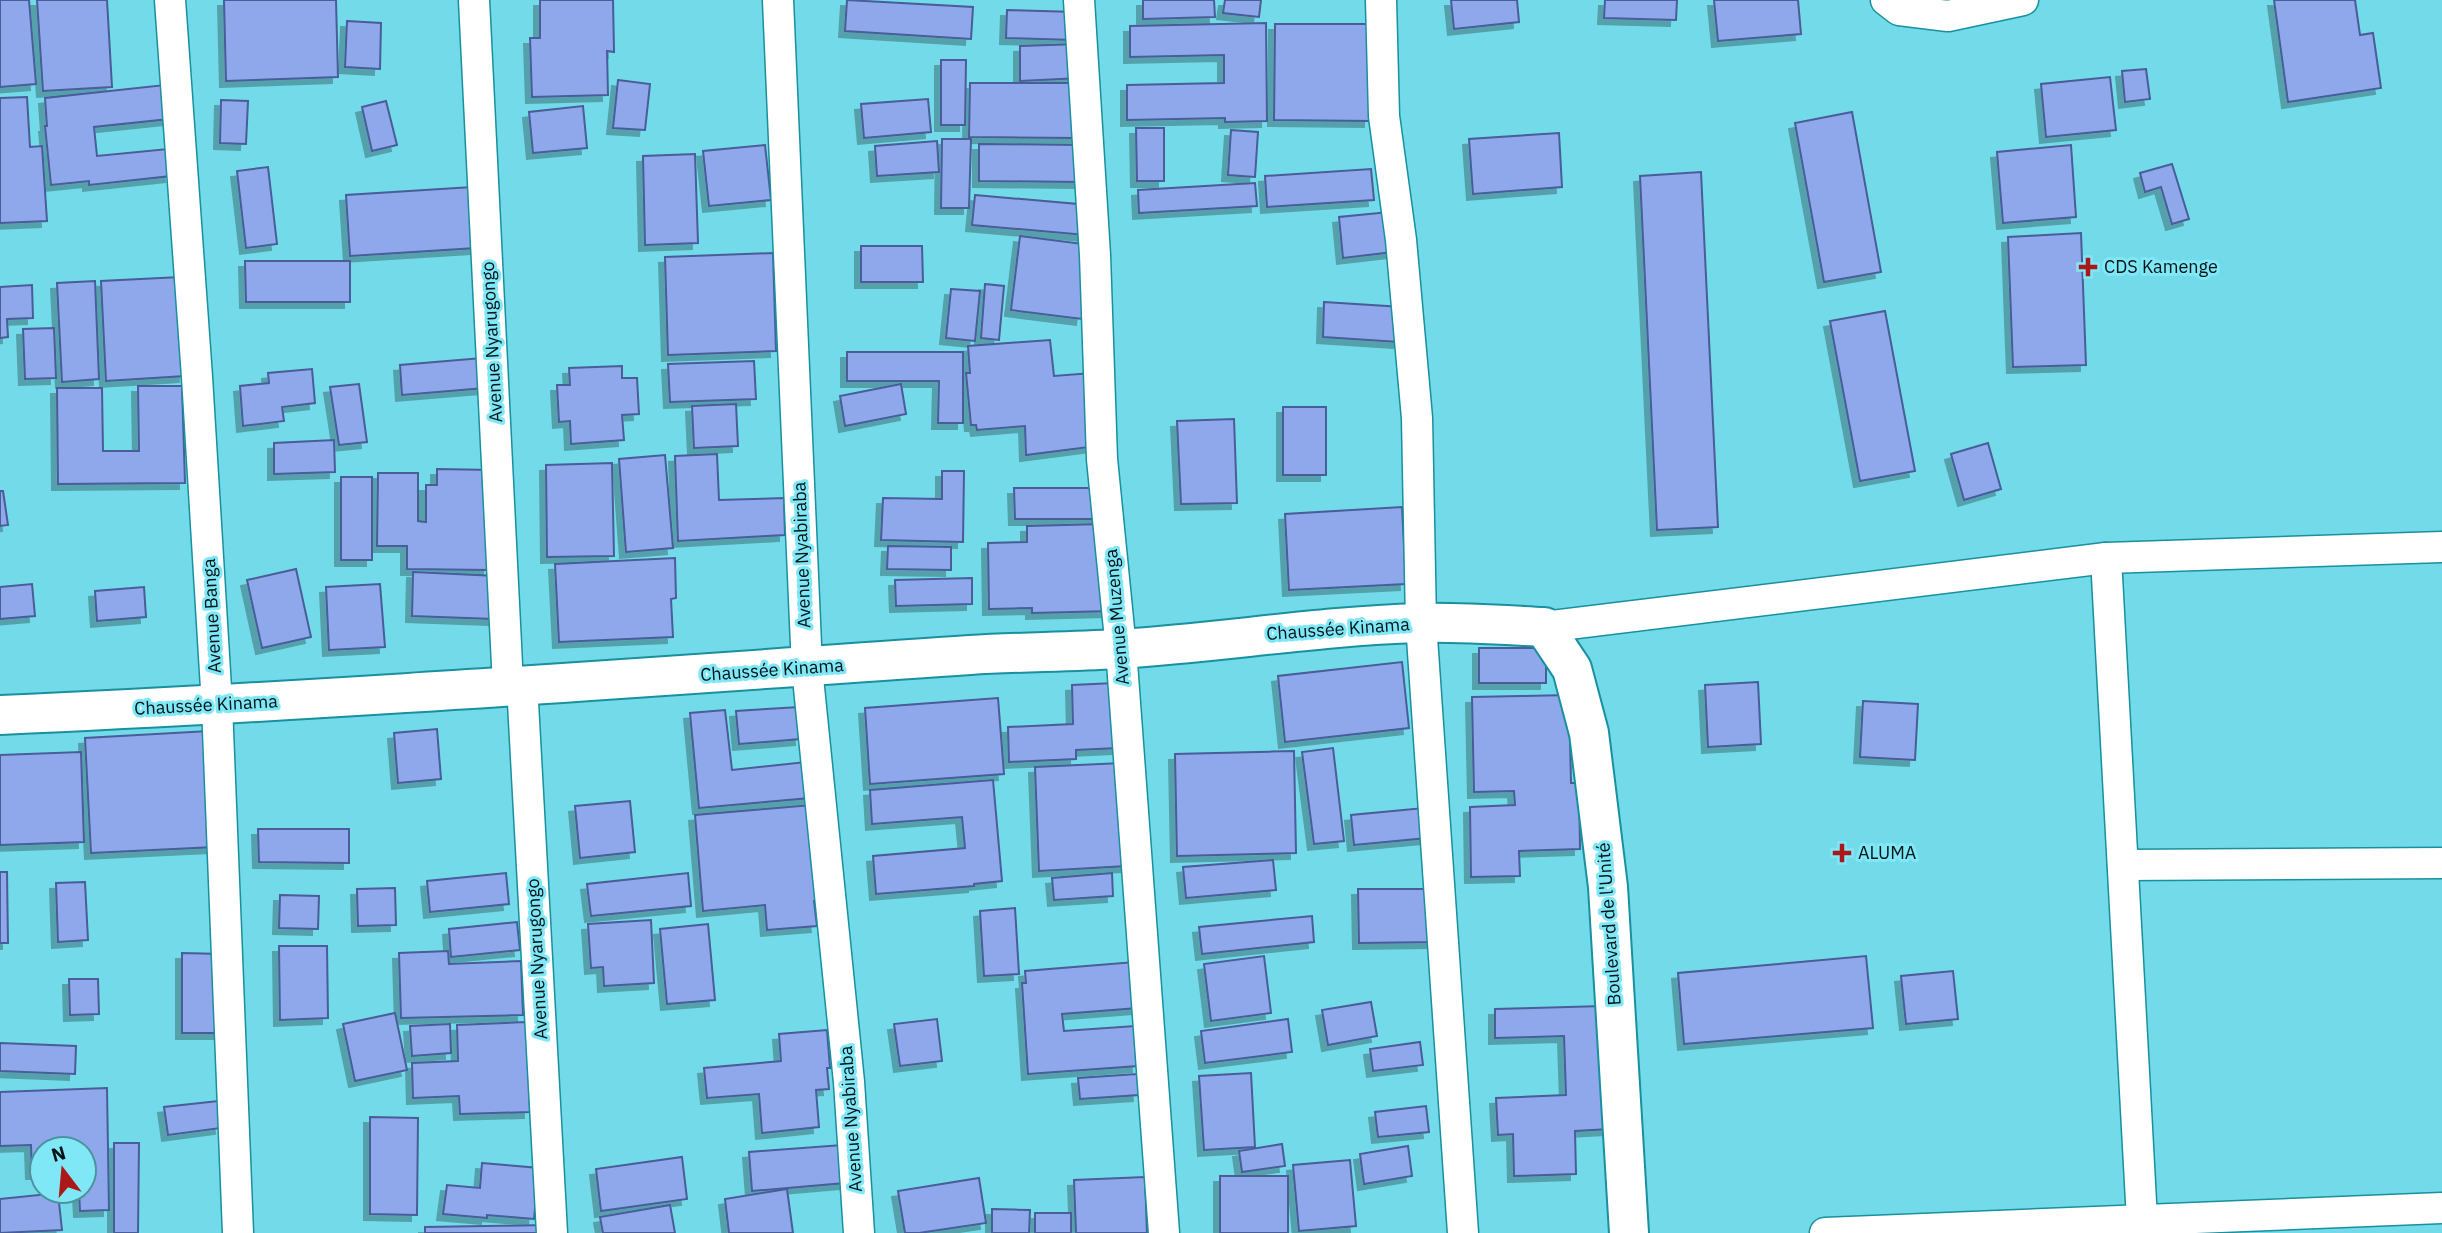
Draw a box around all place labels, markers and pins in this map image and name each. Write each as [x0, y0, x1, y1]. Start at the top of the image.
place label: CDS Kamenge [2104, 255, 2218, 278]
marker: CDS Kamenge [2078, 257, 2098, 277]
place label: ALUMA [1858, 841, 1917, 864]
marker: ALUMA [1832, 843, 1852, 863]

